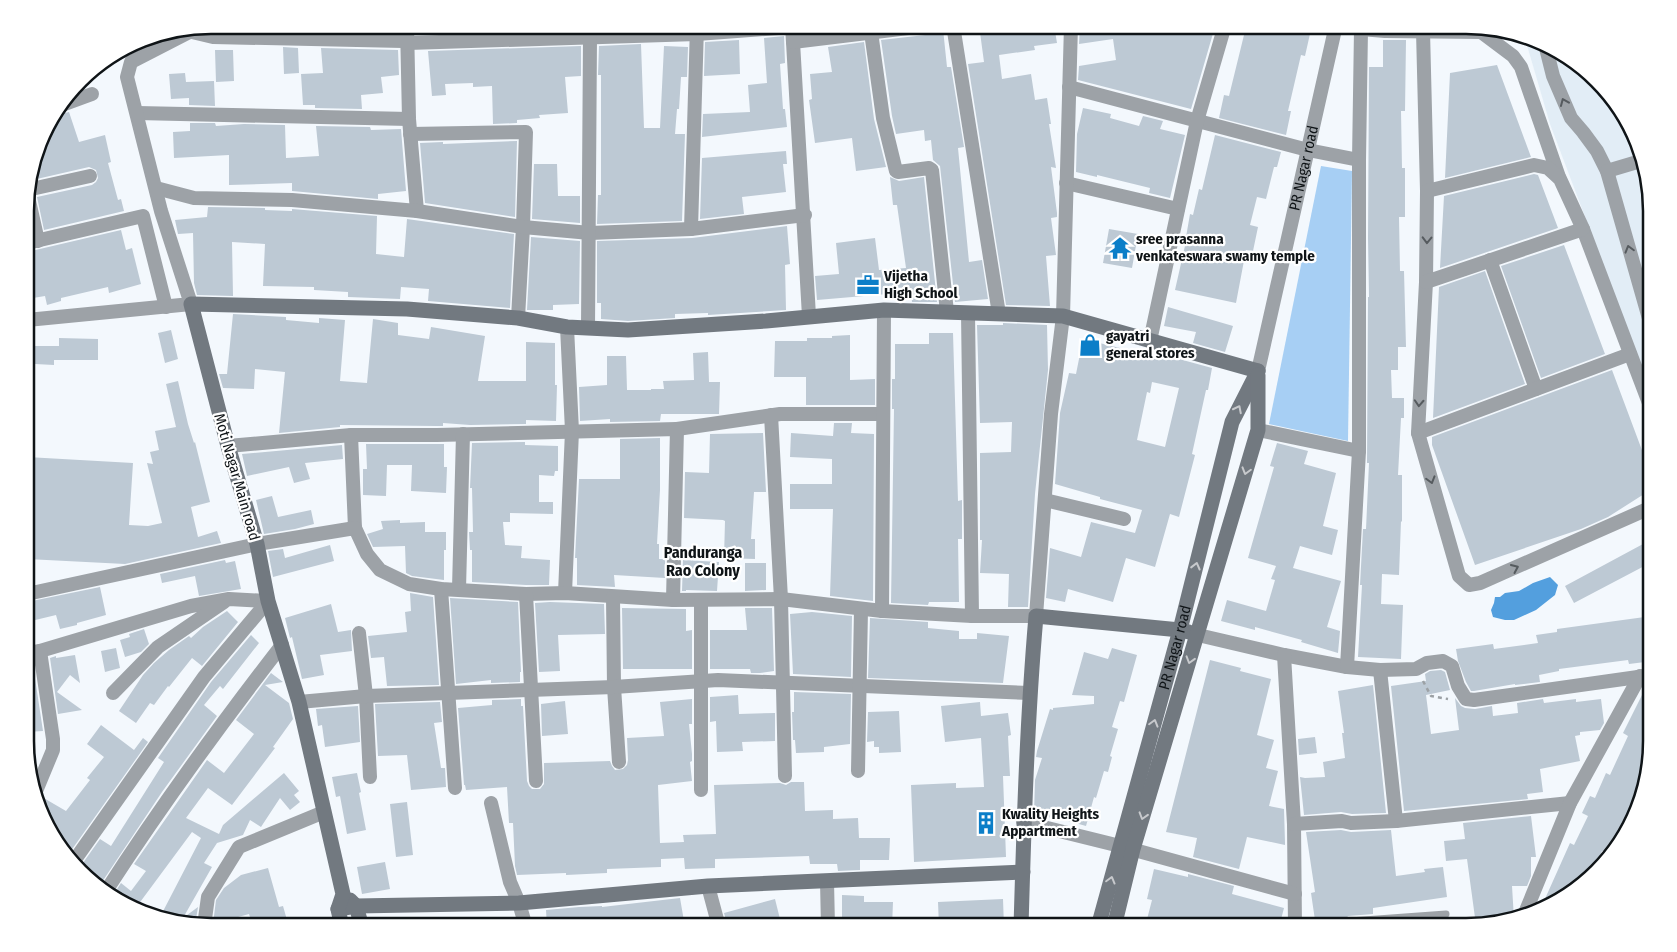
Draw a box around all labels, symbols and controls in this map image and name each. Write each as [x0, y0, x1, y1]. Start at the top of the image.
one-way arrow [1560, 99, 1570, 107]
street label: PR Nagar road [1285, 124, 1322, 212]
place label: sree prasanna venkateswara swamy temple [1135, 230, 1315, 265]
temple icon: sree prasanna venkateswara swamy temple [1107, 235, 1133, 261]
one-way arrow [1422, 236, 1432, 244]
one-way arrow [1624, 244, 1635, 253]
place label: Vijetha High School [883, 267, 959, 302]
office icon: Vijetha High School [855, 272, 881, 298]
place label: gayatri general stores [1106, 327, 1195, 362]
shop icon: gayatri general stores [1077, 332, 1103, 358]
one-way arrow [1414, 399, 1425, 407]
one-way arrow [1232, 406, 1242, 415]
street label: Moti Nagar Main road [210, 411, 264, 543]
one-way arrow [1241, 466, 1251, 474]
one-way arrow [1426, 476, 1436, 484]
district label: Panduranga Rao Colony [664, 543, 742, 580]
one-way arrow [1190, 562, 1201, 571]
one-way arrow [1510, 563, 1519, 574]
street label: PR Nagar road [1155, 603, 1195, 692]
one-way arrow [1186, 656, 1196, 664]
one-way arrow [1149, 719, 1159, 728]
place label: Kwality Heights Appartment [1001, 805, 1100, 840]
building icon: Kwality Heights Appartment [973, 810, 999, 836]
one-way arrow [1139, 811, 1149, 819]
one-way arrow [1105, 876, 1115, 884]

